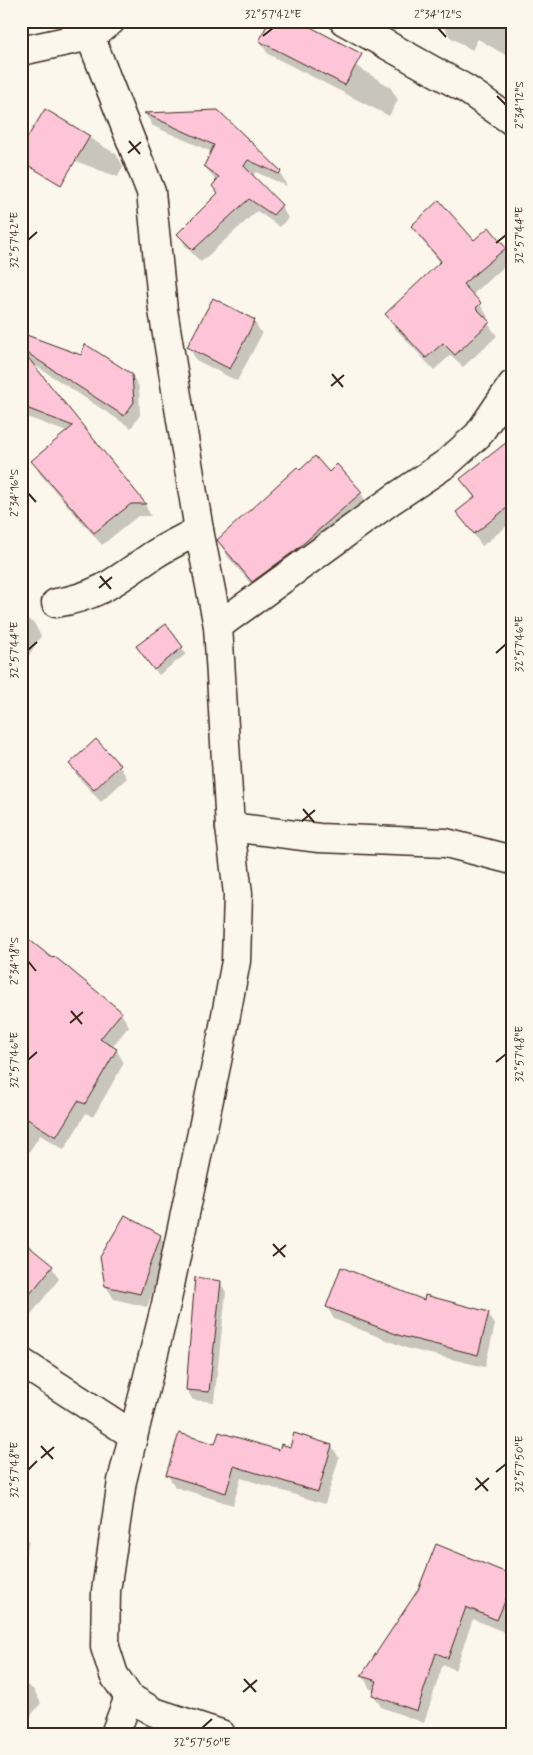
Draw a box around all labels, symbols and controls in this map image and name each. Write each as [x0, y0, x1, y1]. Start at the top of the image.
text: 32°57'42"E [245, 7, 301, 23]
text: 2°34'12"S [414, 7, 462, 23]
text: 2°34'12"S [512, 81, 528, 129]
text: 32°57'44"E [512, 206, 528, 264]
text: 32°57'42"E [7, 212, 23, 268]
text: 2°34'16"S [7, 469, 23, 517]
text: 32°57'46"E [512, 616, 528, 672]
text: 32°57'44"E [7, 621, 23, 679]
text: 2°34'18"S [7, 937, 23, 985]
text: 32°57'48"E [512, 1026, 528, 1082]
text: 32°57'46"E [7, 1032, 23, 1088]
text: 32°57'50"E [512, 1435, 528, 1493]
text: 32°57'48"E [7, 1442, 23, 1498]
text: 32°57'50"E [173, 1735, 231, 1751]

